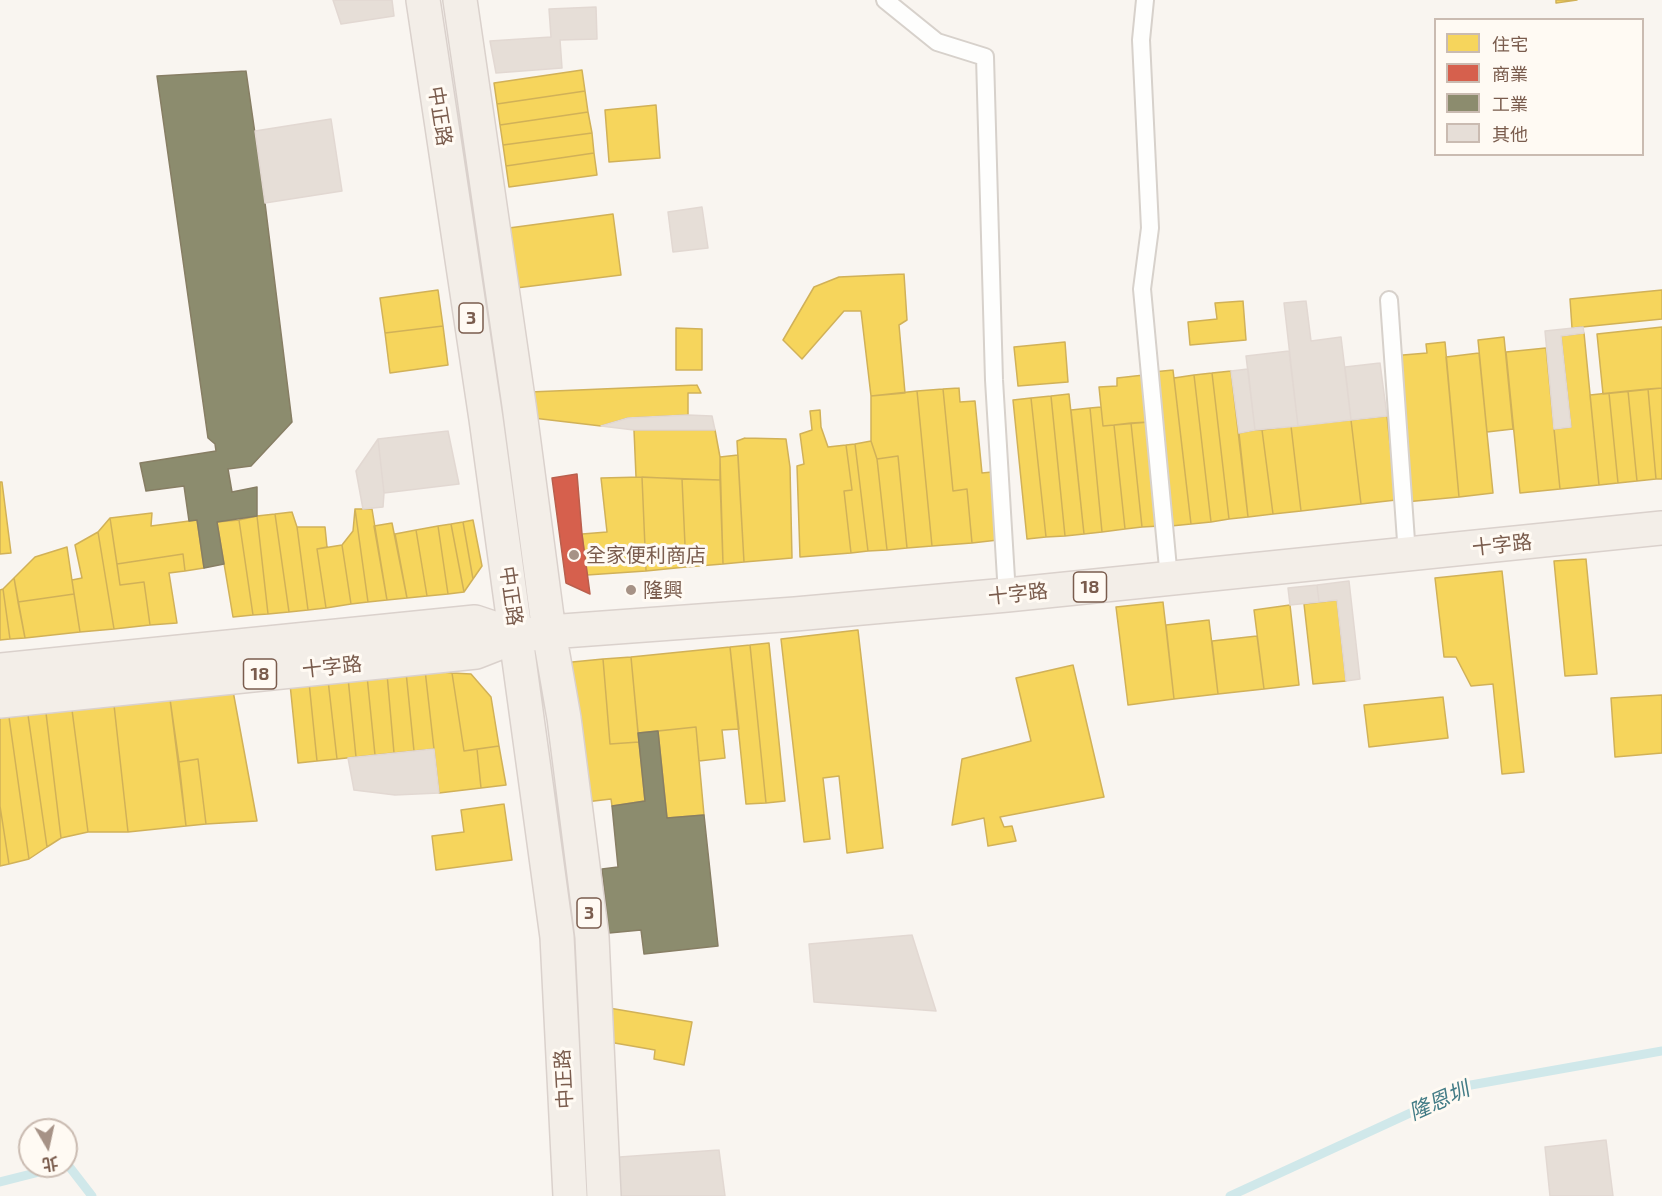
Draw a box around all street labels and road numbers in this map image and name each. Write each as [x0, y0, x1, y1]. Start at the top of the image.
street label: 中正路 [423, 84, 457, 148]
road number: 3 [459, 303, 483, 333]
street label: 十字路 [1471, 530, 1533, 560]
street label: 中正路 [495, 565, 527, 627]
road number: 18 [1074, 572, 1106, 602]
street label: 十字路 [987, 579, 1049, 609]
street label: 十字路 [301, 652, 363, 682]
road number: 18 [244, 659, 276, 689]
road number: 3 [577, 898, 601, 928]
street label: 中正路 [550, 1048, 578, 1110]

